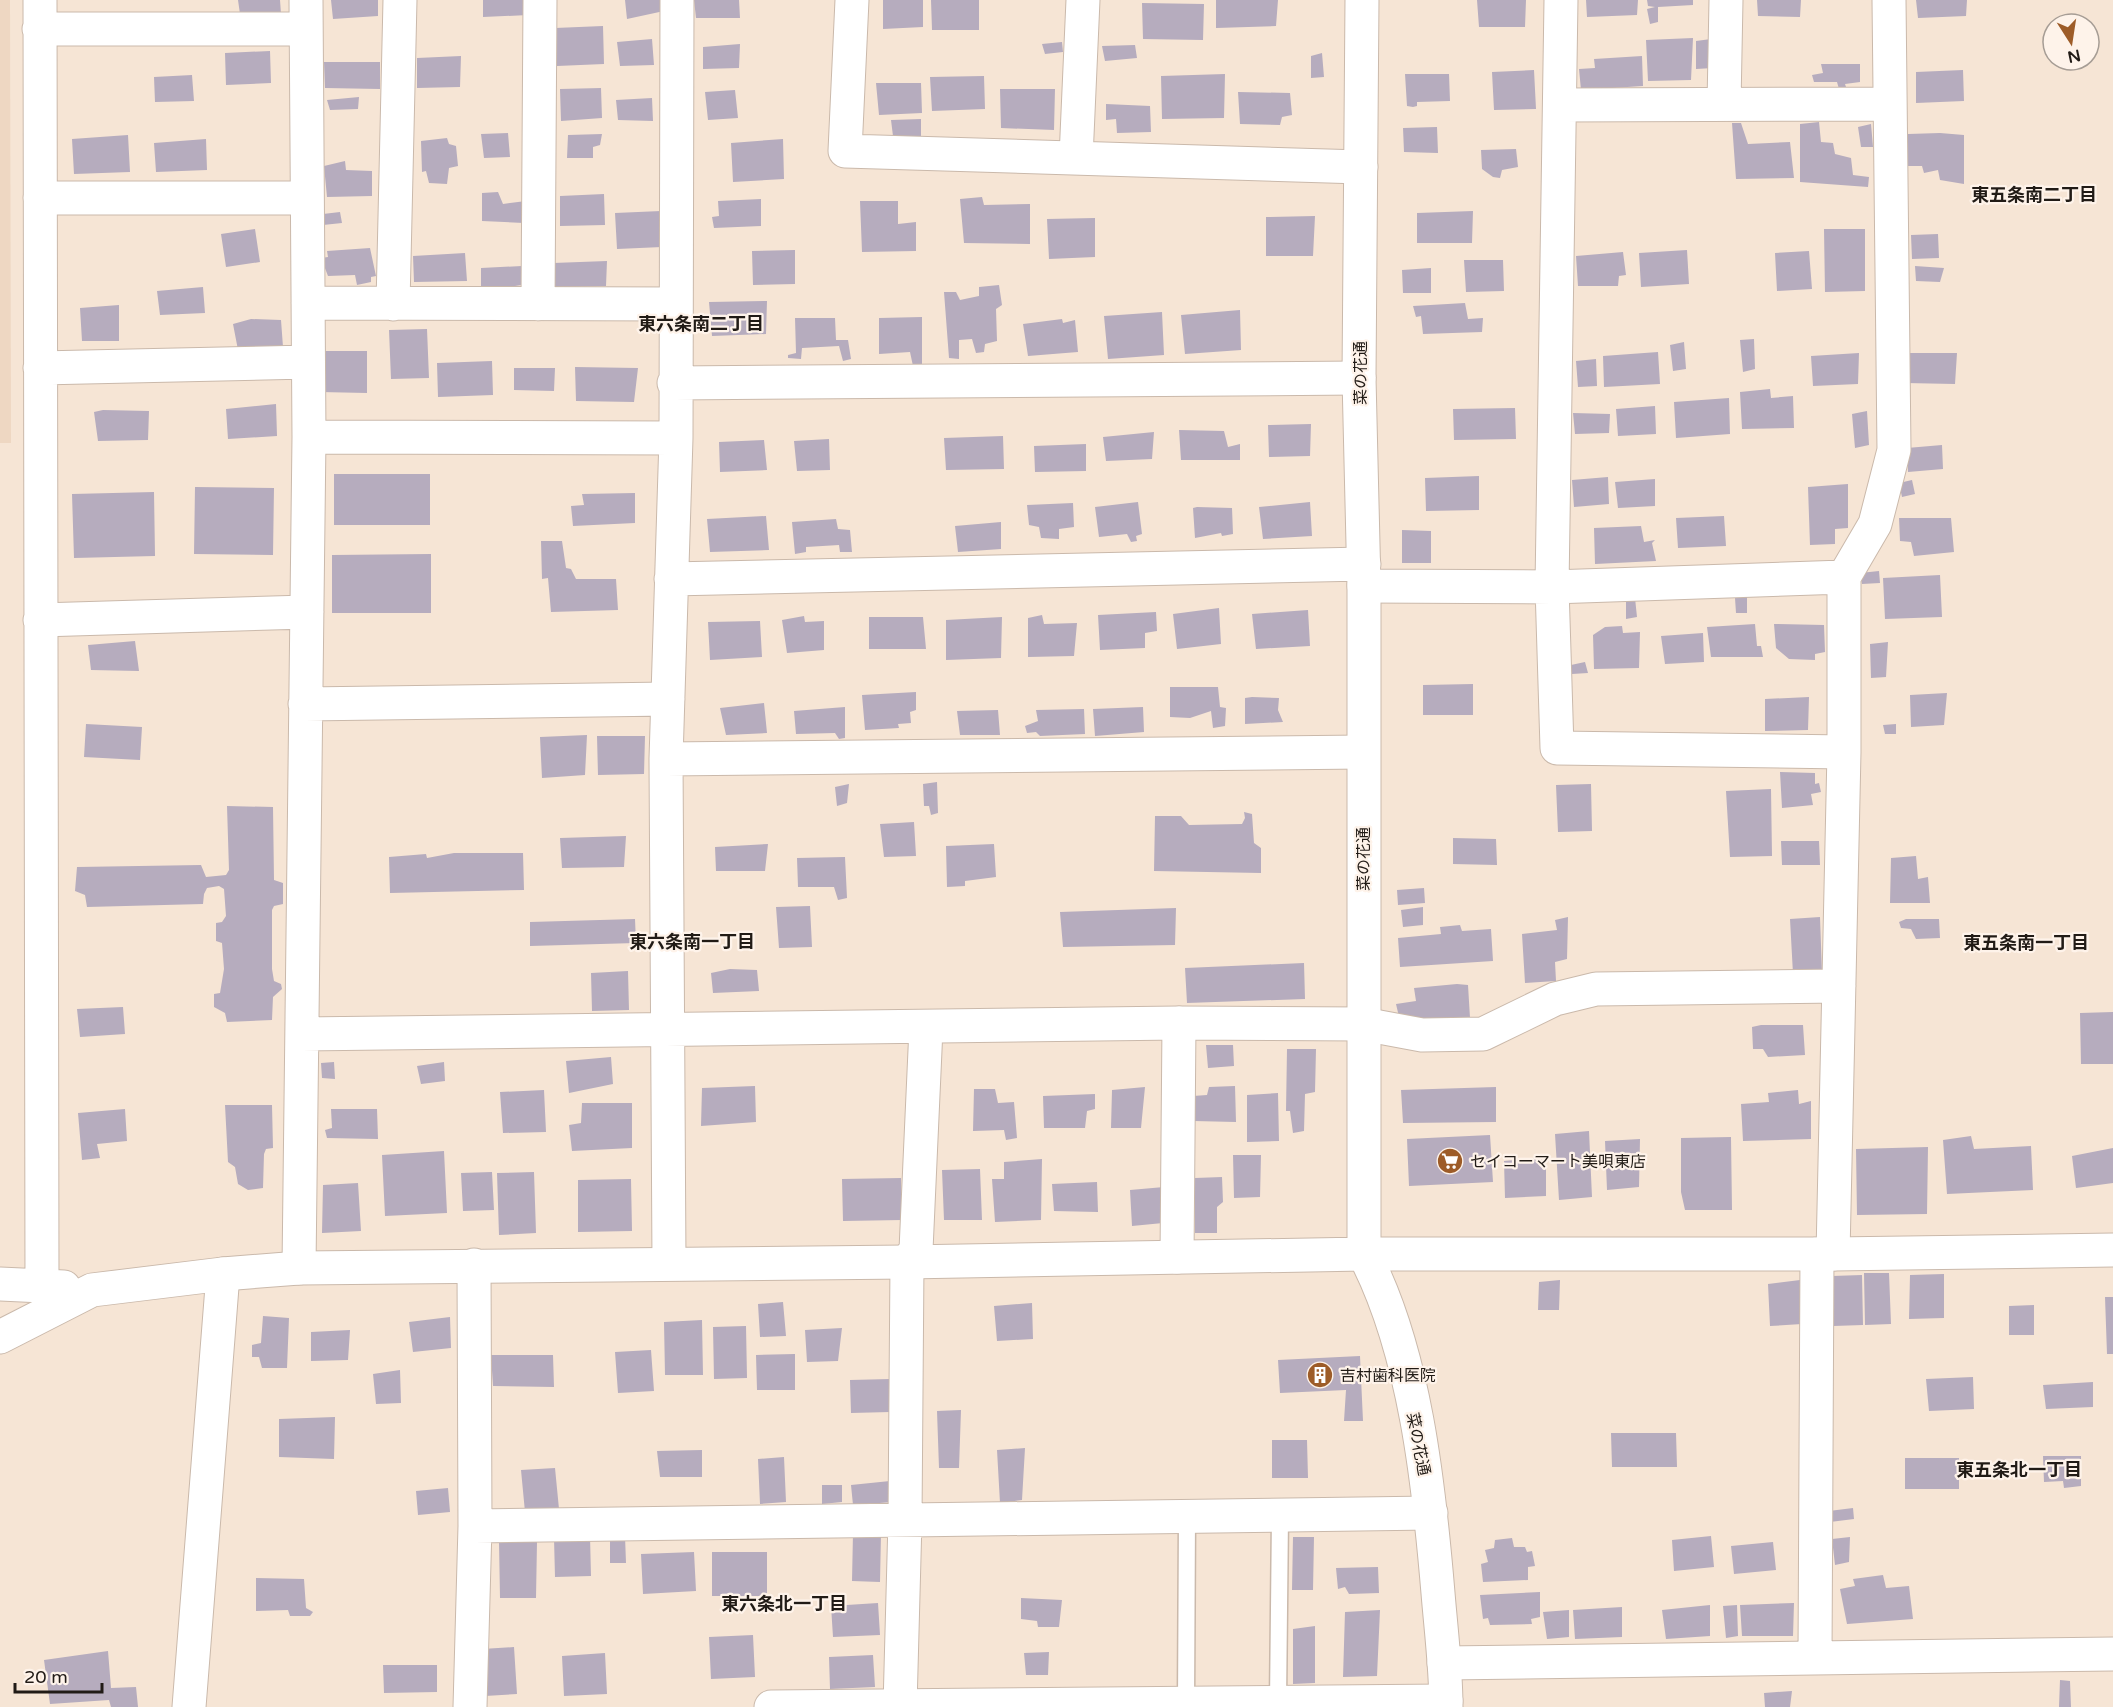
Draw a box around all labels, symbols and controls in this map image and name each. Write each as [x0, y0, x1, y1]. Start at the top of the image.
north arrow [2041, 12, 2101, 72]
text: N [2066, 45, 2082, 67]
district label: 東五条南二丁目 [1971, 184, 2097, 206]
district label: 東六条南二丁目 [638, 313, 764, 335]
street label: 菜の花通 [1351, 341, 1371, 405]
street label: 菜の花通 [1354, 827, 1374, 891]
district label: 東六条南一丁目 [629, 931, 755, 953]
district label: 東五条南一丁目 [1963, 932, 2089, 954]
supermarket icon: セイコーマート美唄東店 [1435, 1146, 1465, 1176]
place label: セイコーマート美唄東店 [1470, 1152, 1646, 1172]
building icon: 吉村歯科医院 [1305, 1360, 1335, 1390]
place label: 吉村歯科医院 [1340, 1366, 1436, 1386]
street label: 菜の花通 [1402, 1411, 1434, 1478]
district label: 東五条北一丁目 [1956, 1459, 2082, 1481]
district label: 東六条北一丁目 [721, 1593, 847, 1615]
scale bar [15, 1656, 102, 1694]
text: 20 m [24, 1666, 68, 1688]

